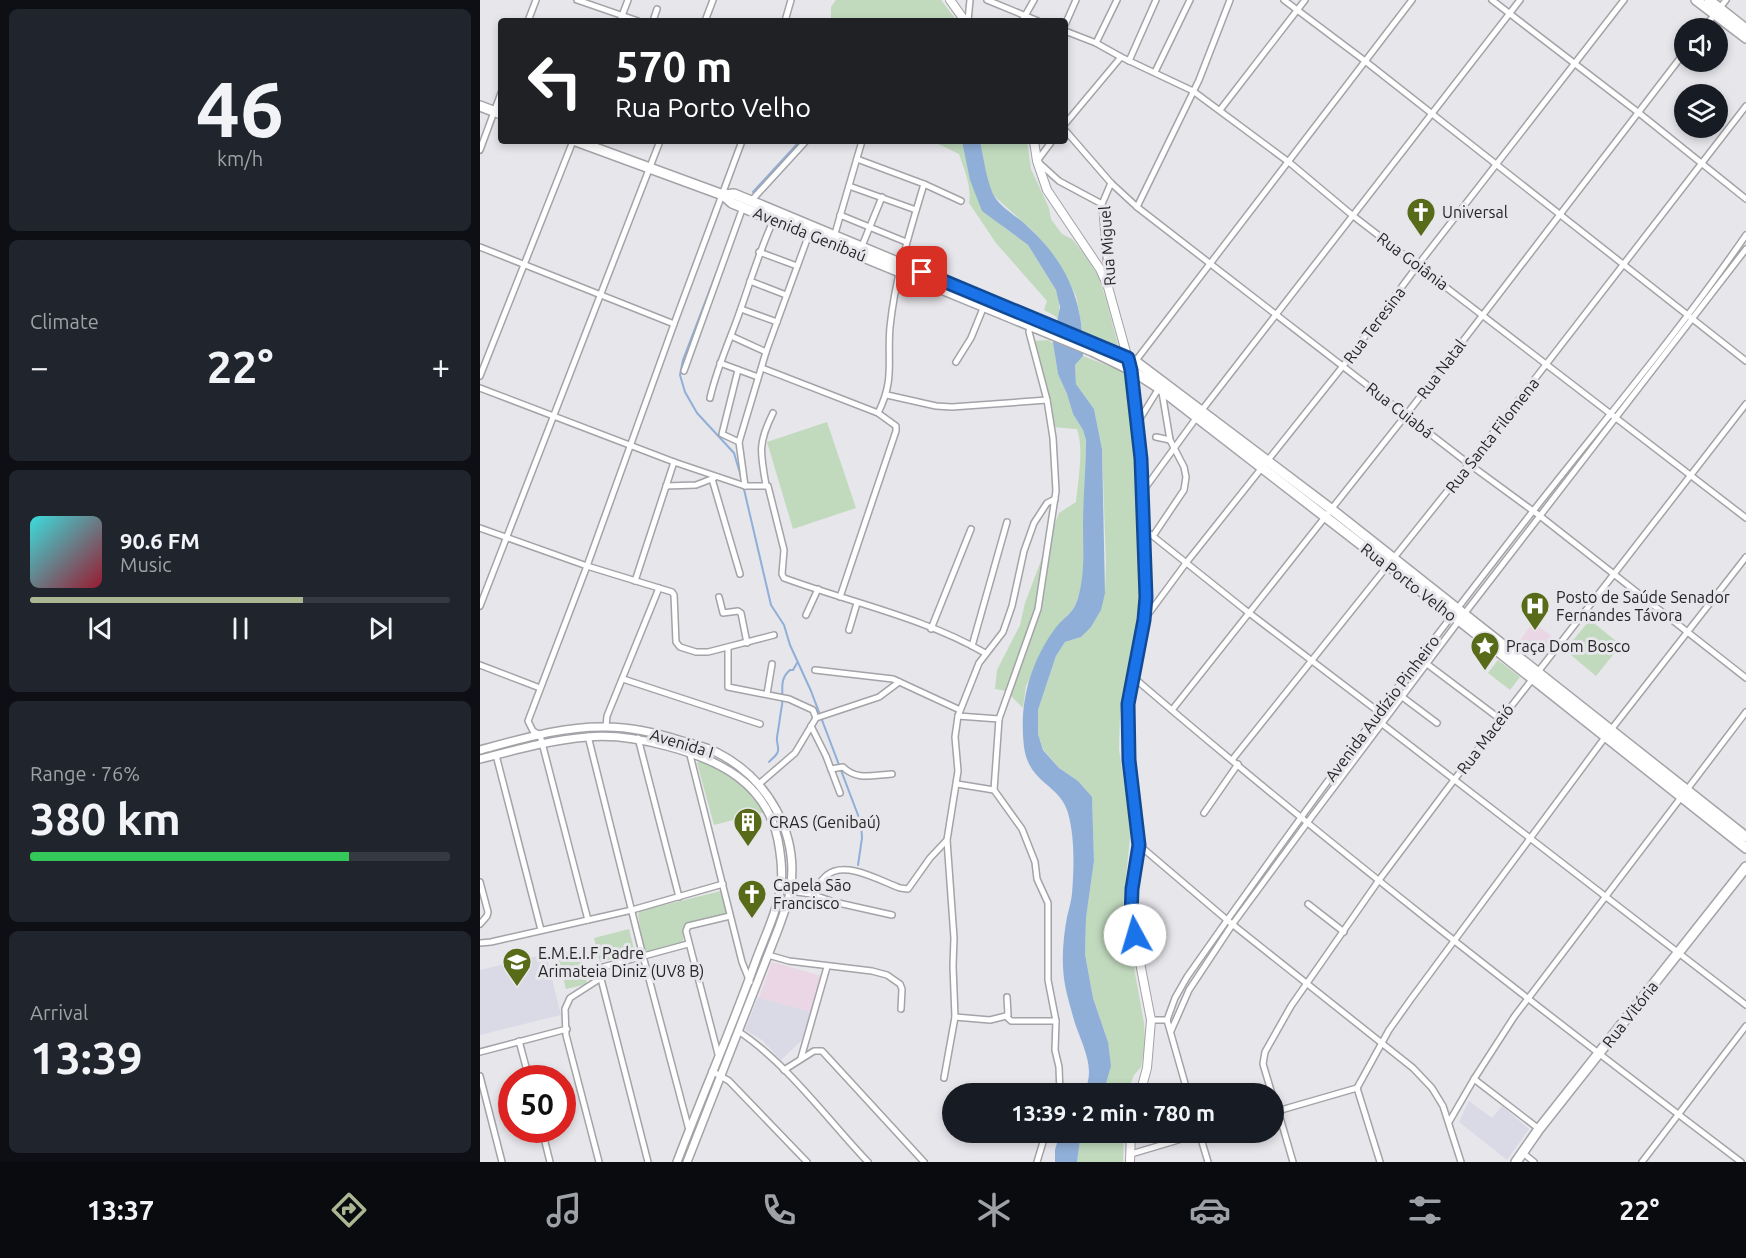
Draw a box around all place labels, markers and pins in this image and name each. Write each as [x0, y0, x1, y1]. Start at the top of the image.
church icon: Universal [1405, 196, 1437, 238]
place label: Universal [1442, 203, 1508, 221]
pin [896, 246, 947, 297]
place label: Posto de Saúde Senador Fernandes Távora [1556, 588, 1730, 624]
hospital icon: Posto de Saúde Senador Fernandes Távora [1519, 590, 1551, 632]
place icon: Praça Dom Bosco [1469, 630, 1501, 672]
place label: Praça Dom Bosco [1506, 637, 1630, 655]
building icon: CRAS (Genibaú) [732, 806, 764, 848]
place label: CRAS (Genibaú) [769, 813, 881, 832]
place label: Capela São Francisco [773, 876, 851, 912]
church icon: Capela São Francisco [736, 878, 768, 920]
place label: E.M.E.I.F Padre Arimateia Diniz (UV8 B) [538, 944, 704, 981]
school or university icon: E.M.E.I.F Padre Arimateia Diniz (UV8 B) [501, 946, 533, 988]

